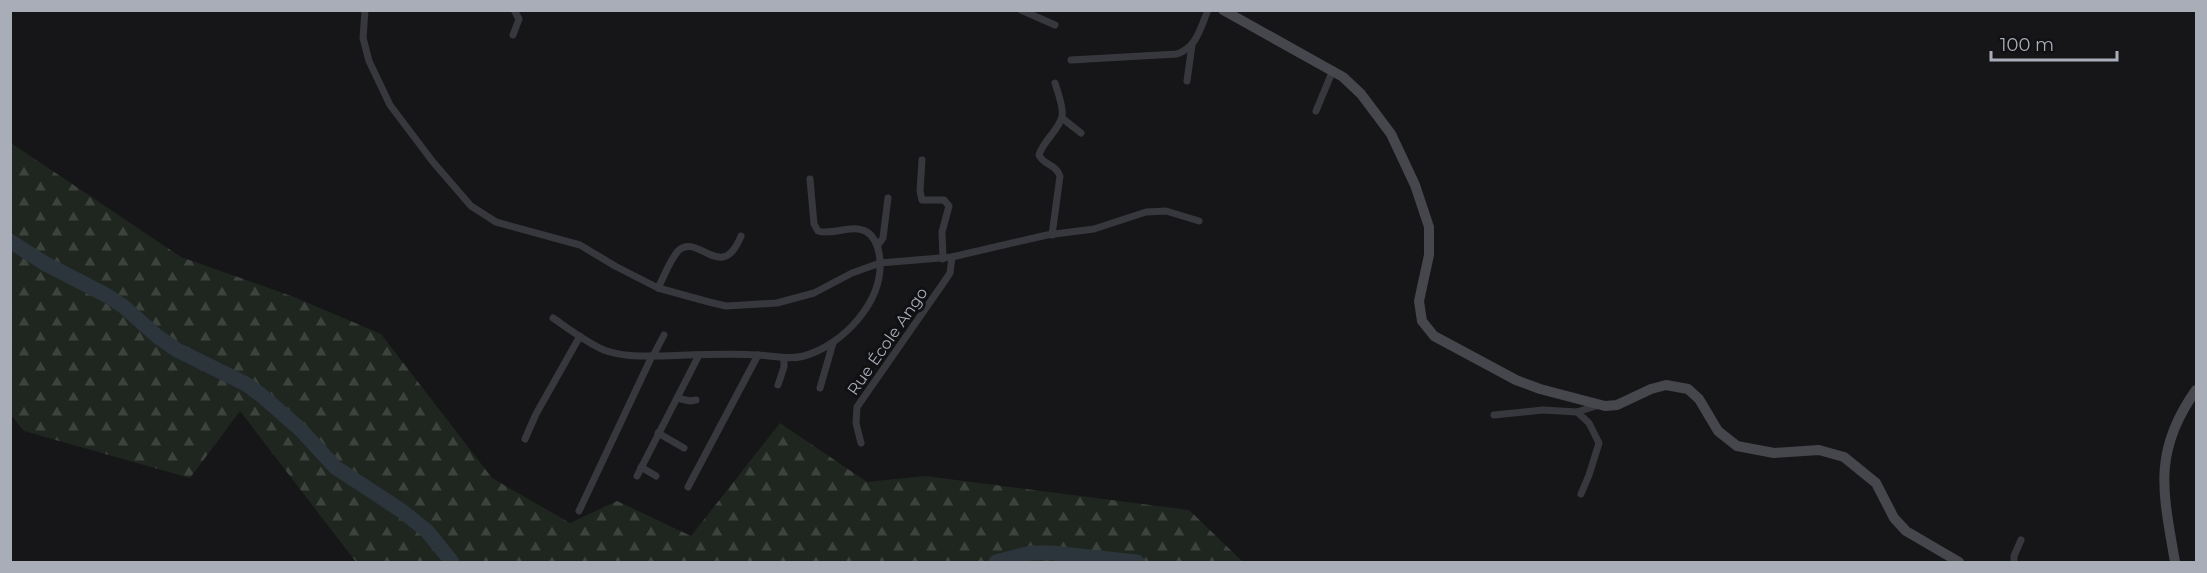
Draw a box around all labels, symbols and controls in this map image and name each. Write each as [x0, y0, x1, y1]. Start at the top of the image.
scale bar [1991, 24, 2117, 62]
text: 100 m [2000, 34, 2054, 56]
street label: Rue École Ango [843, 284, 932, 399]

